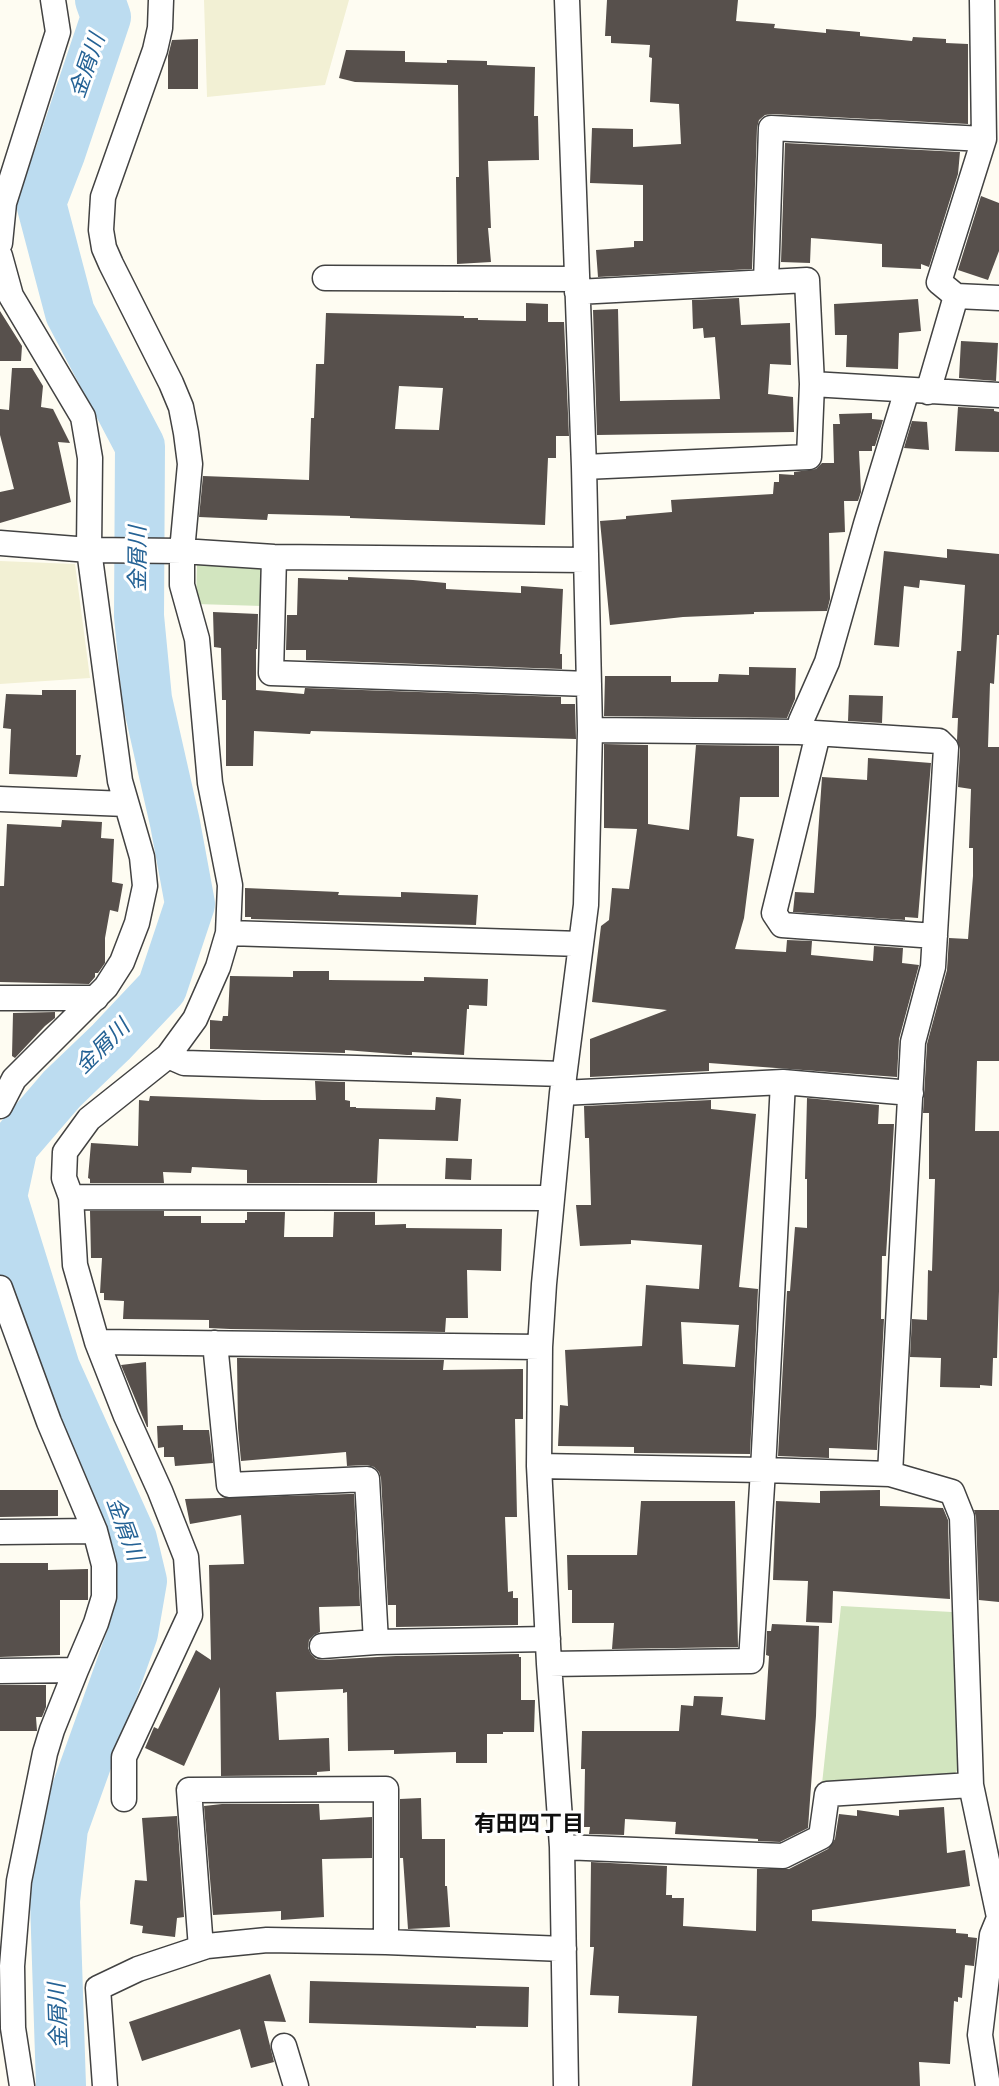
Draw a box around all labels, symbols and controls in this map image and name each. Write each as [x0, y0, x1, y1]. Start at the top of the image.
water label: 金屑川 [65, 31, 111, 101]
water label: 金屑川 [126, 526, 152, 592]
water label: 金屑川 [70, 1014, 136, 1080]
water label: 金屑川 [100, 1493, 148, 1565]
district label: 有田四丁目 [474, 1812, 584, 1838]
water label: 金屑川 [45, 1983, 73, 2049]

